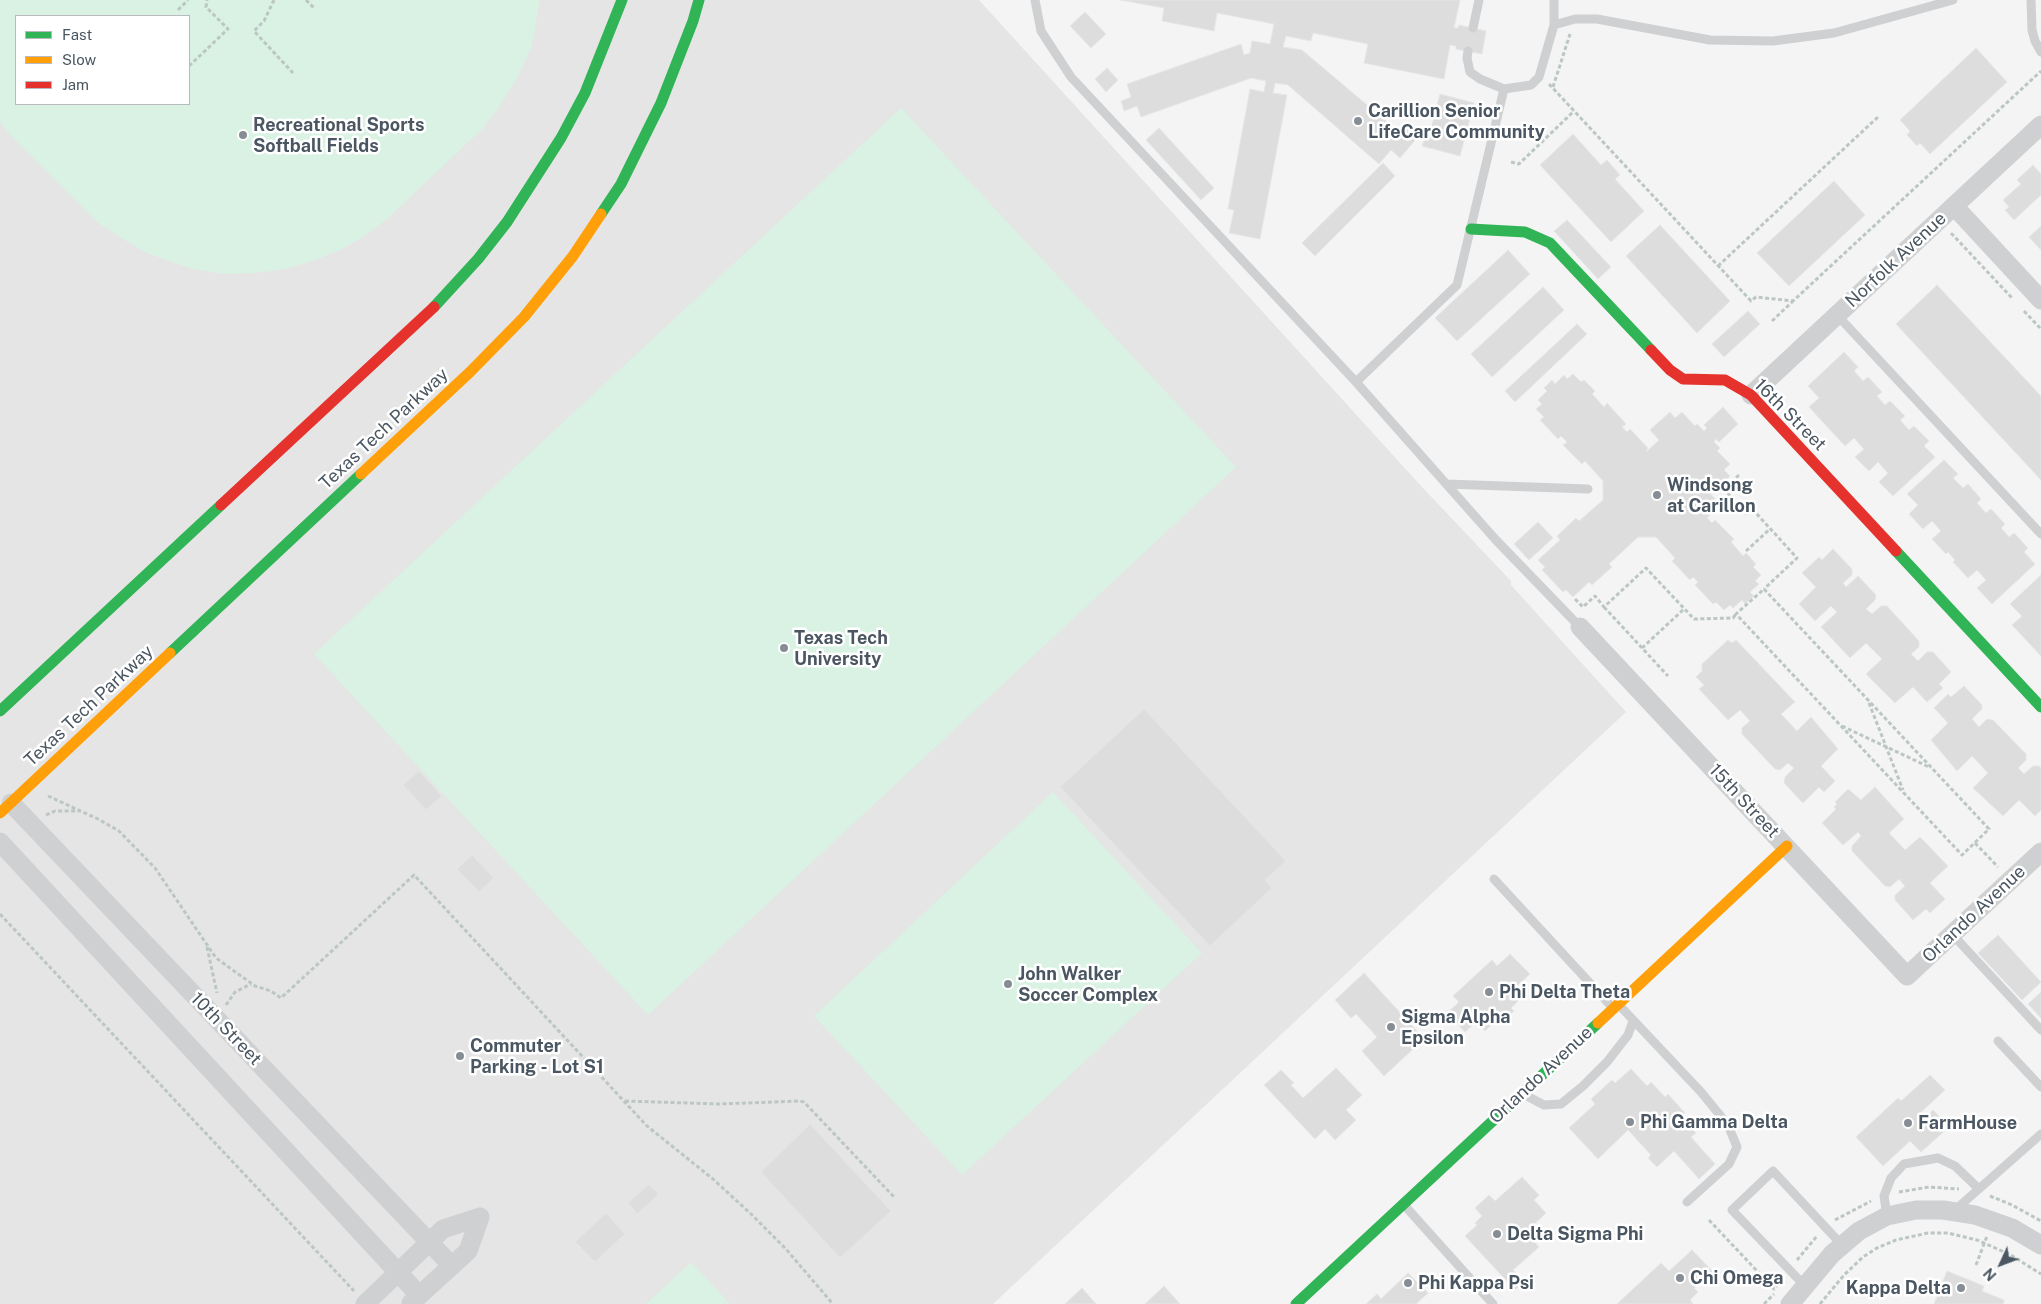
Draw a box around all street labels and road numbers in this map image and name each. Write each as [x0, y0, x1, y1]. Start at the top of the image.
street label: Norfolk Avenue [1841, 208, 1951, 312]
street label: Texas Tech Parkway [315, 364, 453, 494]
street label: 16th Street [1750, 375, 1830, 455]
street label: Texas Tech Parkway [20, 641, 158, 771]
street label: 15th Street [1704, 760, 1784, 842]
street label: Orlando Avenue [1918, 861, 2030, 967]
street label: 10th Street [186, 988, 266, 1070]
street label: Orlando Avenue [1485, 1022, 1597, 1128]

